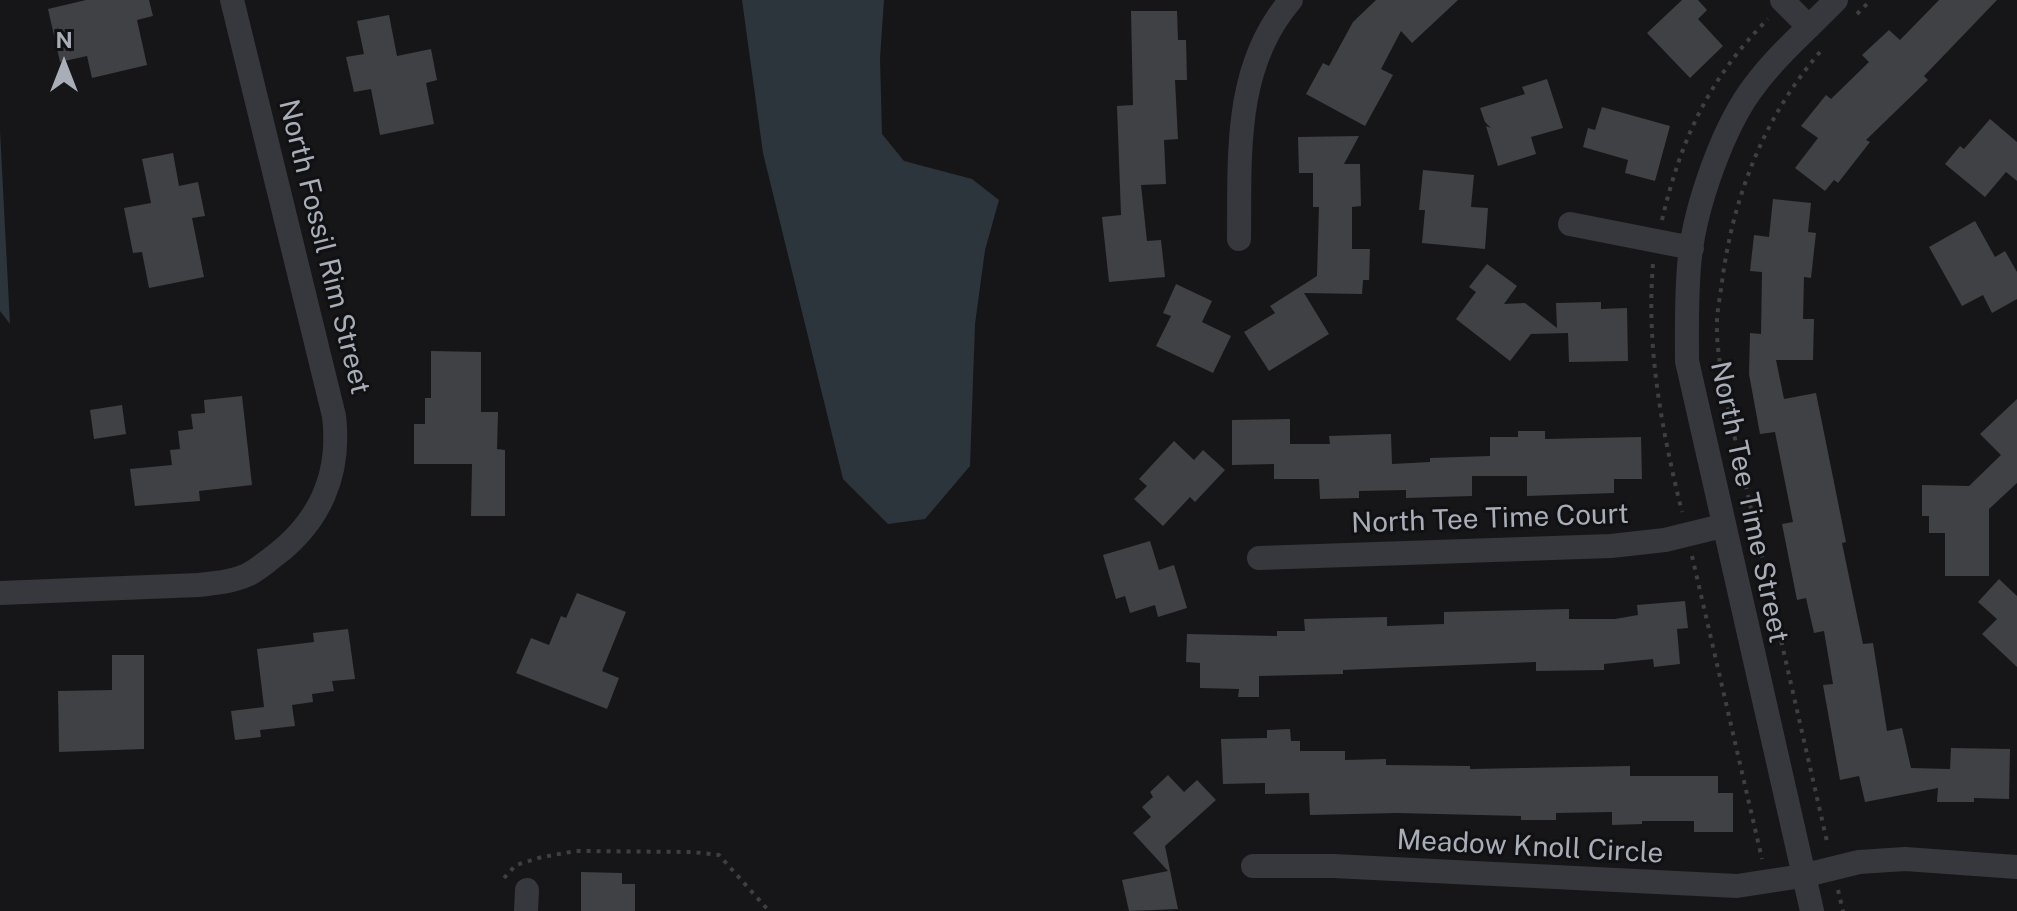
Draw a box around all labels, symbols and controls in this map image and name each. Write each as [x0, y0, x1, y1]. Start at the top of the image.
north arrow [24, 24, 104, 104]
text: N [55, 27, 73, 53]
street label: North Fossil Rim Street [271, 96, 377, 398]
street label: North Tee Time Street [1703, 358, 1795, 646]
street label: North Tee Time Court [1351, 497, 1629, 541]
street label: Meadow Knoll Circle [1396, 823, 1664, 871]

